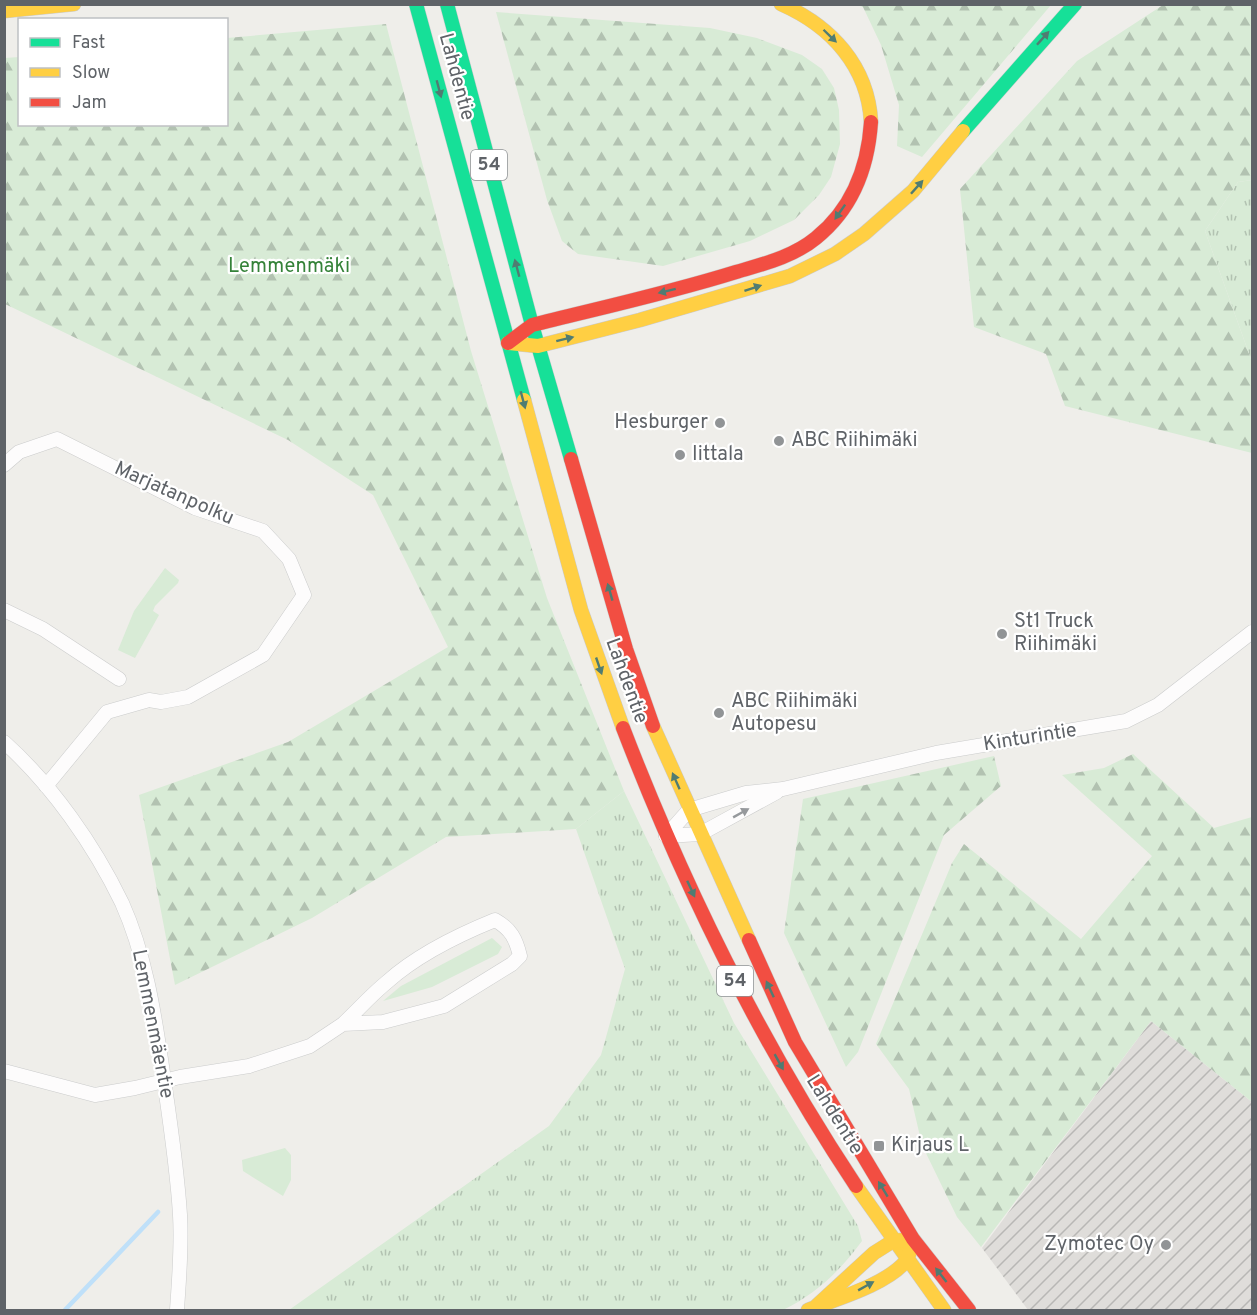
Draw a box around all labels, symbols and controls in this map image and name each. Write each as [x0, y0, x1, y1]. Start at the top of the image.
legend [18, 18, 228, 126]
one-way arrow [822, 29, 837, 42]
street label: Lahdentie [432, 30, 480, 124]
one-way arrow [1036, 31, 1050, 46]
text: Fast [72, 32, 105, 55]
text: Slow [72, 62, 110, 85]
one-way arrow [434, 80, 444, 98]
text: Jam [72, 92, 107, 115]
road number: 54 [471, 150, 507, 180]
one-way arrow [910, 179, 924, 194]
one-way arrow [835, 204, 846, 220]
park label: Lemmenmäki [228, 254, 350, 280]
one-way arrow [511, 259, 521, 278]
one-way arrow [744, 282, 762, 292]
one-way arrow [658, 287, 676, 297]
one-way arrow [556, 334, 574, 344]
one-way arrow [519, 391, 528, 409]
place label: Hesburger [614, 410, 708, 436]
marker: Hesburger [713, 416, 727, 430]
place label: ABC Riihimäki [791, 428, 918, 454]
marker: ABC Riihimäki [772, 434, 786, 448]
place label: Iittala [692, 442, 744, 468]
marker: Iittala [673, 448, 687, 462]
street label: Marjatanpolku [110, 456, 238, 532]
one-way arrow [604, 583, 614, 601]
place label: St1 Truck Riihimäki [1014, 609, 1097, 658]
marker: St1 Truck Riihimäki [995, 627, 1009, 641]
street label: Lahdentie [598, 635, 654, 727]
one-way arrow [594, 657, 604, 675]
place label: ABC Riihimäki Autopesu [731, 689, 858, 738]
marker: ABC Riihimäki Autopesu [712, 706, 726, 720]
street label: Kinturintie [981, 718, 1079, 758]
one-way arrow [671, 771, 681, 789]
one-way arrow [732, 808, 749, 818]
one-way arrow [686, 880, 695, 897]
street label: Lemmenmäentie [125, 947, 179, 1101]
road number: 54 [717, 966, 753, 996]
one-way arrow [766, 981, 775, 998]
one-way arrow [774, 1054, 784, 1071]
street label: Lahdentie [799, 1070, 869, 1160]
place label: Kirjaus L [891, 1133, 969, 1159]
marker: Kirjaus L [872, 1139, 886, 1153]
one-way arrow [878, 1180, 888, 1197]
place label: Zymotec Oy [1044, 1232, 1154, 1258]
marker: Zymotec Oy [1159, 1238, 1173, 1252]
one-way arrow [935, 1267, 948, 1283]
one-way arrow [858, 1281, 875, 1291]

